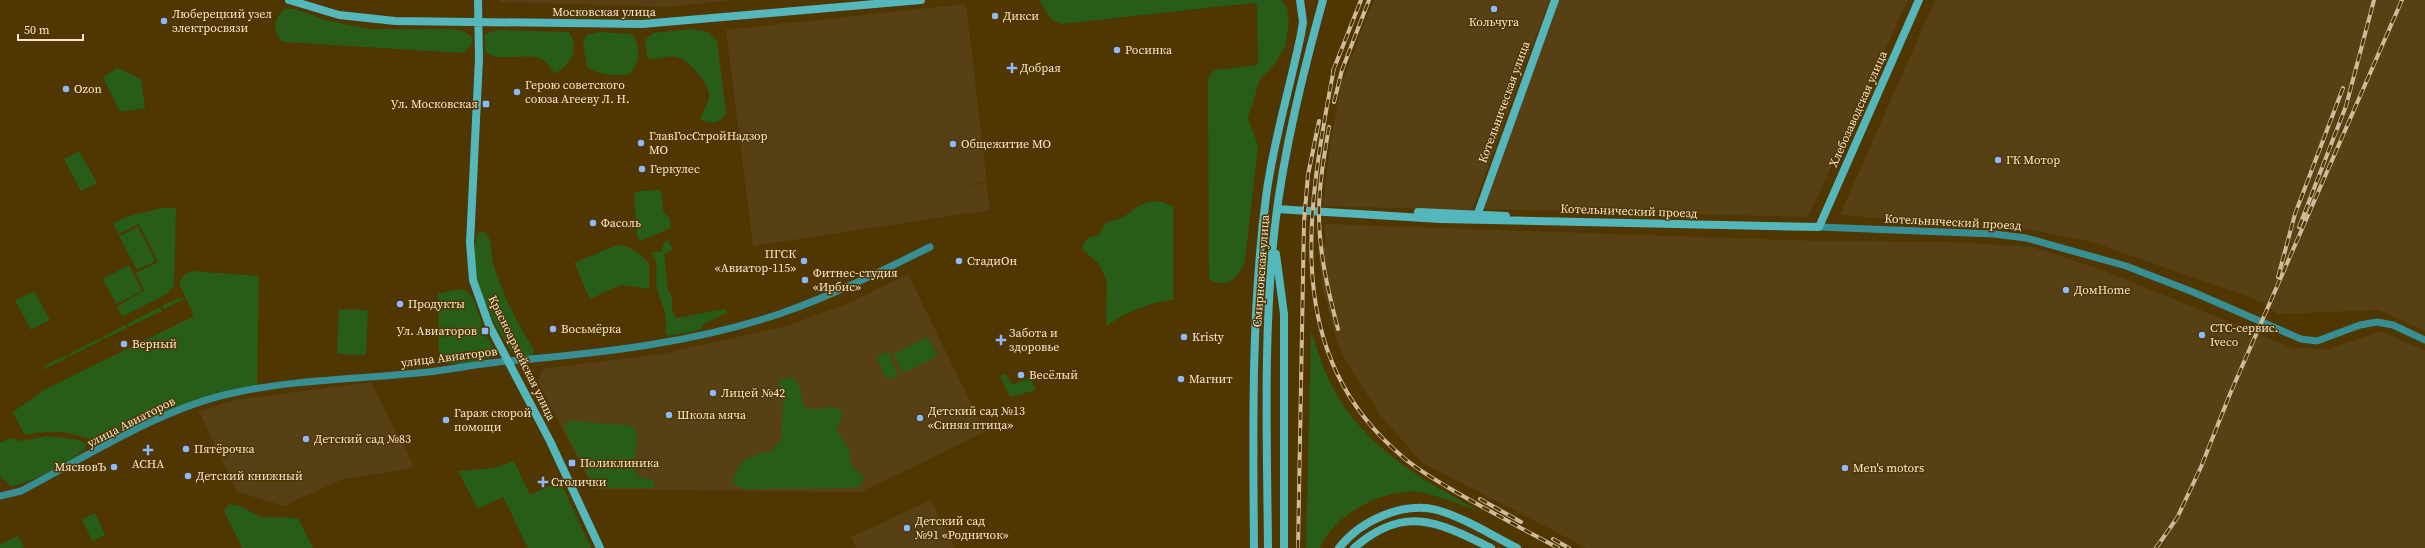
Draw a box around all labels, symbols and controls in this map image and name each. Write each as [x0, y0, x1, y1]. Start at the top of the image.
street label: Московская улица [552, 4, 657, 20]
marker: Кольчуга [1489, 4, 1499, 14]
place label: Люберецкий узел электросвязи [172, 6, 272, 36]
place label: Дикси [1003, 8, 1039, 24]
marker: Дикси [990, 11, 1000, 21]
place label: Кольчуга [1469, 14, 1520, 30]
scale bar [18, 16, 83, 42]
marker: Люберецкий узел электросвязи [159, 16, 169, 26]
text: 50 m [24, 22, 50, 38]
street label: Котельническая улица [1474, 38, 1534, 165]
place label: Росинка [1125, 42, 1173, 58]
marker: Росинка [1112, 45, 1122, 55]
street label: Хлебозаводская улица [1825, 47, 1891, 170]
place label: Добрая [1020, 60, 1061, 76]
marker: Добрая [1007, 63, 1017, 73]
place label: Герою советского союза Агееву Л. Н. [525, 77, 630, 107]
place label: Ozon [74, 81, 102, 97]
marker: Ozon [61, 84, 71, 94]
marker: Герою советского союза Агееву Л. Н. [512, 87, 522, 97]
place label: Ул. Московская [391, 96, 478, 112]
marker: Ул. Московская [481, 99, 491, 109]
place label: ГлавГосСтройНадзор МО [649, 128, 768, 158]
place label: Общежитие МО [961, 136, 1051, 152]
marker: ГлавГосСтройНадзор МО [636, 138, 646, 148]
marker: Общежитие МО [948, 139, 958, 149]
place label: ГК Мотор [2006, 152, 2060, 168]
marker: ГК Мотор [1993, 155, 2003, 165]
place label: Геркулес [650, 161, 700, 177]
marker: Геркулес [637, 164, 647, 174]
street label: Котельнический проезд [1560, 201, 1698, 221]
street label: Котельнический проезд [1884, 210, 2022, 234]
street label: Смирновская улица [1249, 213, 1273, 328]
place label: Фасоль [601, 215, 641, 231]
marker: Фасоль [588, 218, 598, 228]
place label: ПГСК «Авиатор-115» [715, 246, 796, 276]
place label: СтадиОн [967, 253, 1018, 269]
marker: ПГСК «Авиатор-115» [799, 256, 809, 266]
marker: СтадиОн [954, 256, 964, 266]
place label: Фитнес-студия «Ирбис» [813, 265, 898, 295]
marker: Фитнес-студия «Ирбис» [800, 275, 810, 285]
place label: ДомHome [2074, 282, 2130, 298]
marker: ДомHome [2061, 285, 2071, 295]
street label: Красноармейская улица [485, 293, 560, 424]
place label: Продукты [408, 296, 465, 312]
marker: Продукты [395, 299, 405, 309]
place label: СТС-сервис. Iveco [2210, 320, 2278, 350]
place label: Восьмёрка [561, 321, 622, 337]
place label: Ул. Авиаторов [396, 323, 477, 339]
marker: Восьмёрка [548, 324, 558, 334]
place label: Забота и здоровье [1009, 325, 1059, 355]
marker: Ул. Авиаторов [480, 326, 490, 336]
place label: Kristy [1192, 329, 1225, 345]
marker: СТС-сервис. Iveco [2197, 330, 2207, 340]
marker: Kristy [1179, 332, 1189, 342]
marker: Забота и здоровье [996, 335, 1006, 345]
place label: Верный [132, 336, 177, 352]
marker: Верный [119, 339, 129, 349]
street label: улица Авиаторов [400, 343, 498, 371]
place label: Весёлый [1029, 367, 1078, 383]
marker: Весёлый [1016, 370, 1026, 380]
place label: Магнит [1189, 371, 1233, 387]
marker: Магнит [1176, 374, 1186, 384]
place label: Лицей №42 [721, 385, 785, 401]
marker: Лицей №42 [708, 388, 718, 398]
street label: улица Авиаторов [84, 393, 178, 451]
place label: Детский сад №13 «Синяя птица» [928, 403, 1025, 433]
place label: Гараж скорой помощи [454, 405, 531, 435]
place label: Школа мяча [677, 407, 747, 423]
marker: Школа мяча [664, 410, 674, 420]
marker: Детский сад №13 «Синяя птица» [915, 413, 925, 423]
marker: Гараж скорой помощи [441, 415, 451, 425]
place label: Детский сад №83 [314, 431, 411, 447]
marker: Детский сад №83 [301, 434, 311, 444]
place label: Пятёрочка [194, 441, 255, 457]
marker: Пятёрочка [181, 444, 191, 454]
marker: АСНА [143, 445, 153, 455]
place label: Поликлиника [580, 455, 660, 471]
place label: АСНА [132, 456, 164, 472]
marker: Поликлиника [567, 458, 577, 468]
place label: МясновЪ [54, 459, 107, 475]
place label: Men's motors [1853, 460, 1924, 476]
marker: МясновЪ [109, 462, 119, 472]
marker: Men's motors [1840, 463, 1850, 473]
place label: Детский книжный [196, 468, 303, 484]
marker: Детский книжный [183, 471, 193, 481]
place label: Столички [551, 474, 607, 490]
marker: Столички [538, 477, 548, 487]
place label: Детский сад №91 «Родничок» [915, 513, 1009, 543]
marker: Детский сад №91 «Родничок» [902, 523, 912, 533]

